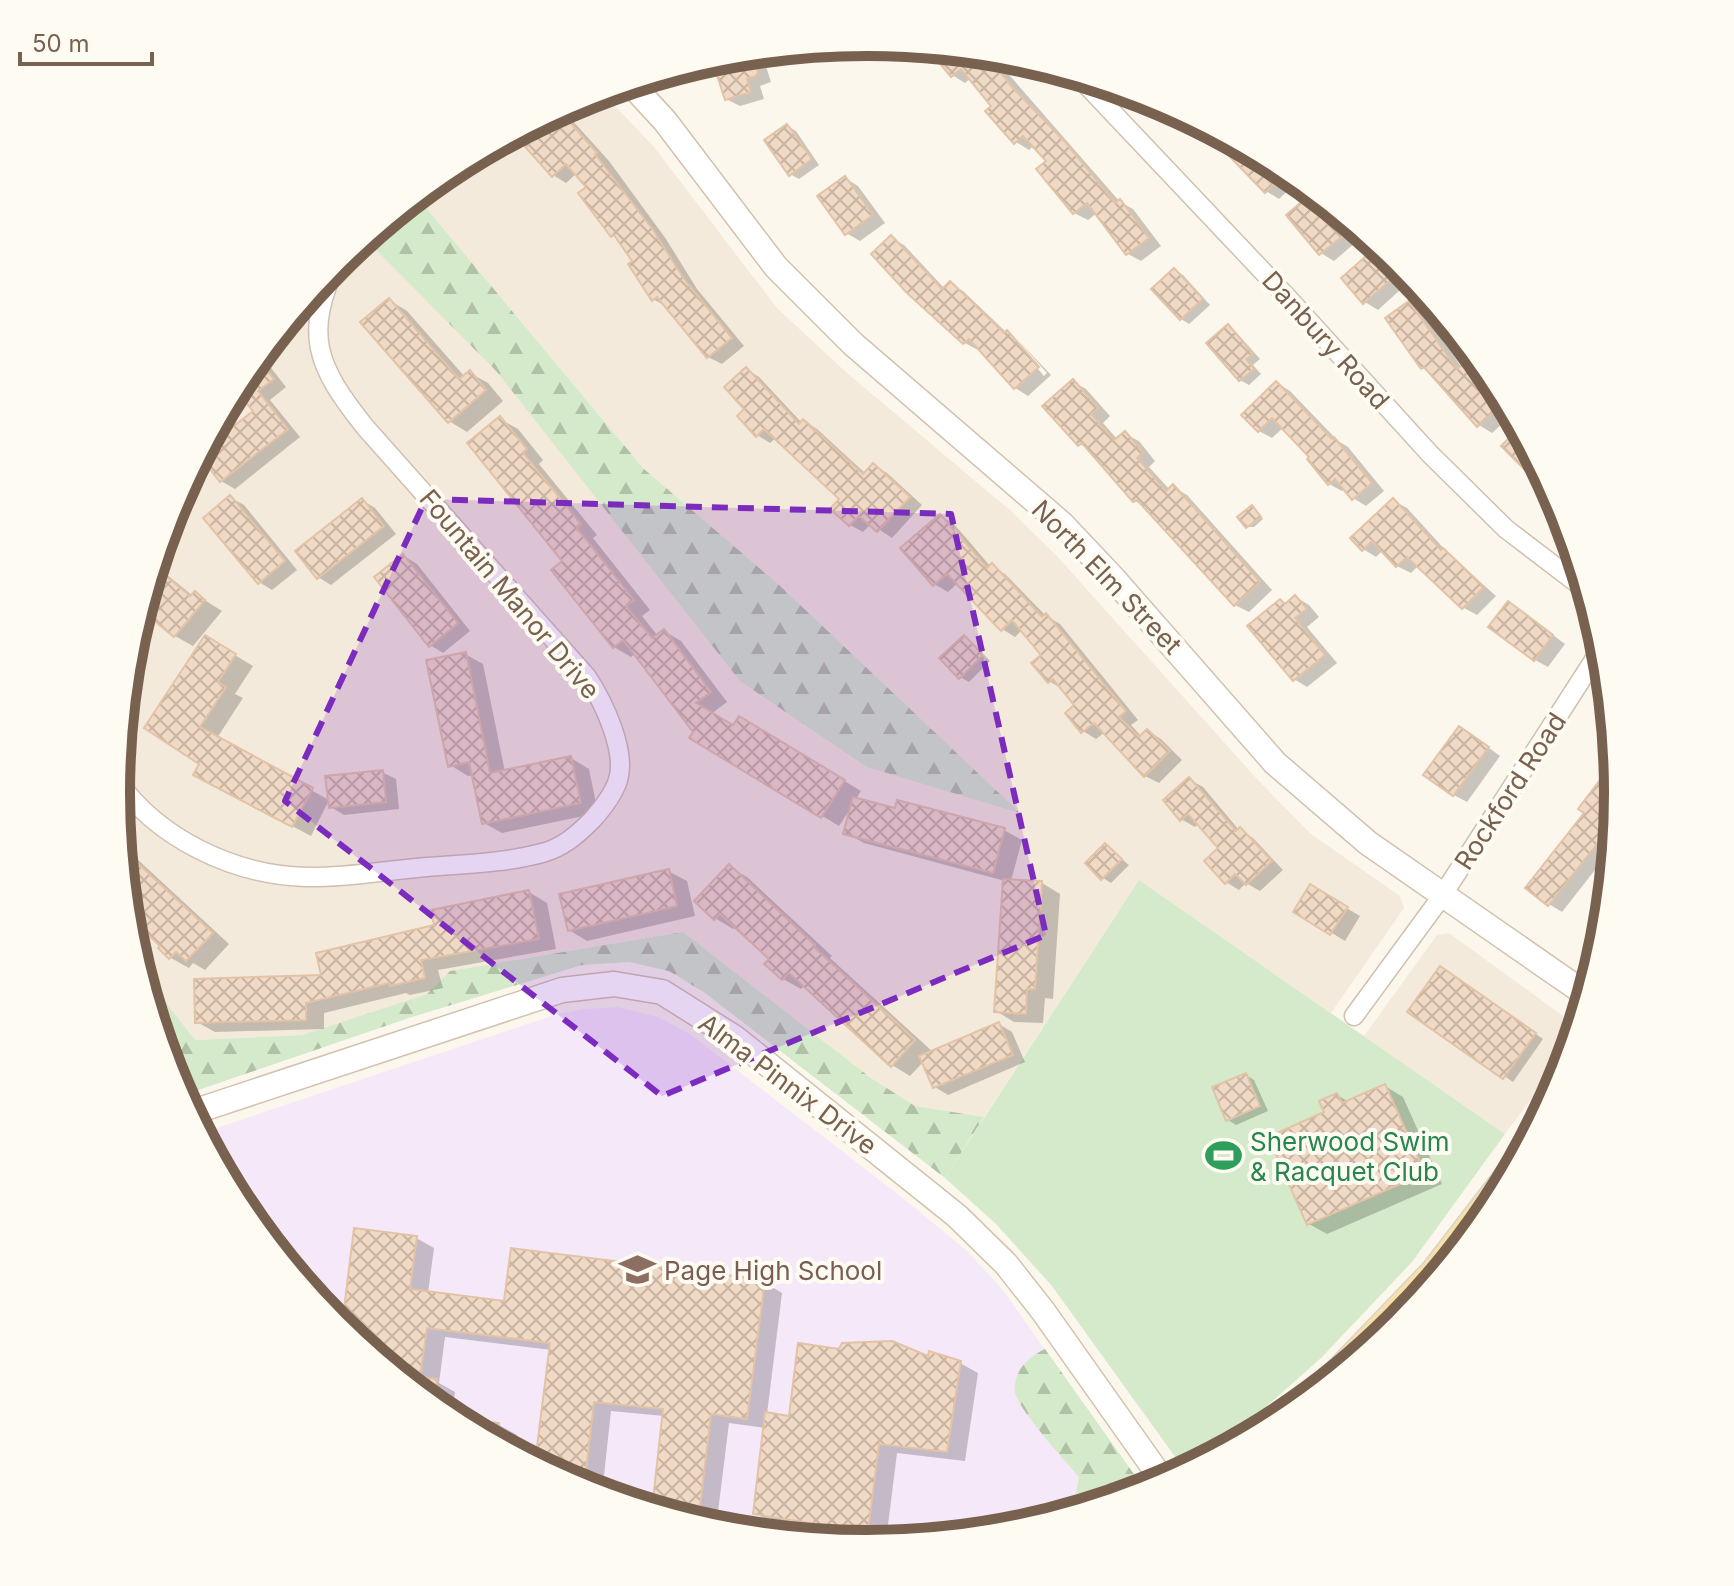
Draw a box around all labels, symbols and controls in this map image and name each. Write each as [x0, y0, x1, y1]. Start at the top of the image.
scale bar [20, 16, 152, 66]
text: 50 m [32, 29, 90, 58]
street label: Danbury Road [1256, 265, 1396, 415]
street label: Fountain Manor Drive [413, 483, 607, 705]
street label: North Elm Street [1026, 494, 1188, 660]
street label: Rockford Road [1448, 707, 1572, 875]
street label: Alma Pinnix Drive [693, 1007, 883, 1161]
place label: Sherwood Swim & Racquet Club [1250, 1126, 1449, 1187]
sports icon: Sherwood Swim & Racquet Club [1205, 1137, 1243, 1175]
school or university icon: Page High School [619, 1251, 657, 1289]
place label: Page High School [664, 1255, 882, 1286]

